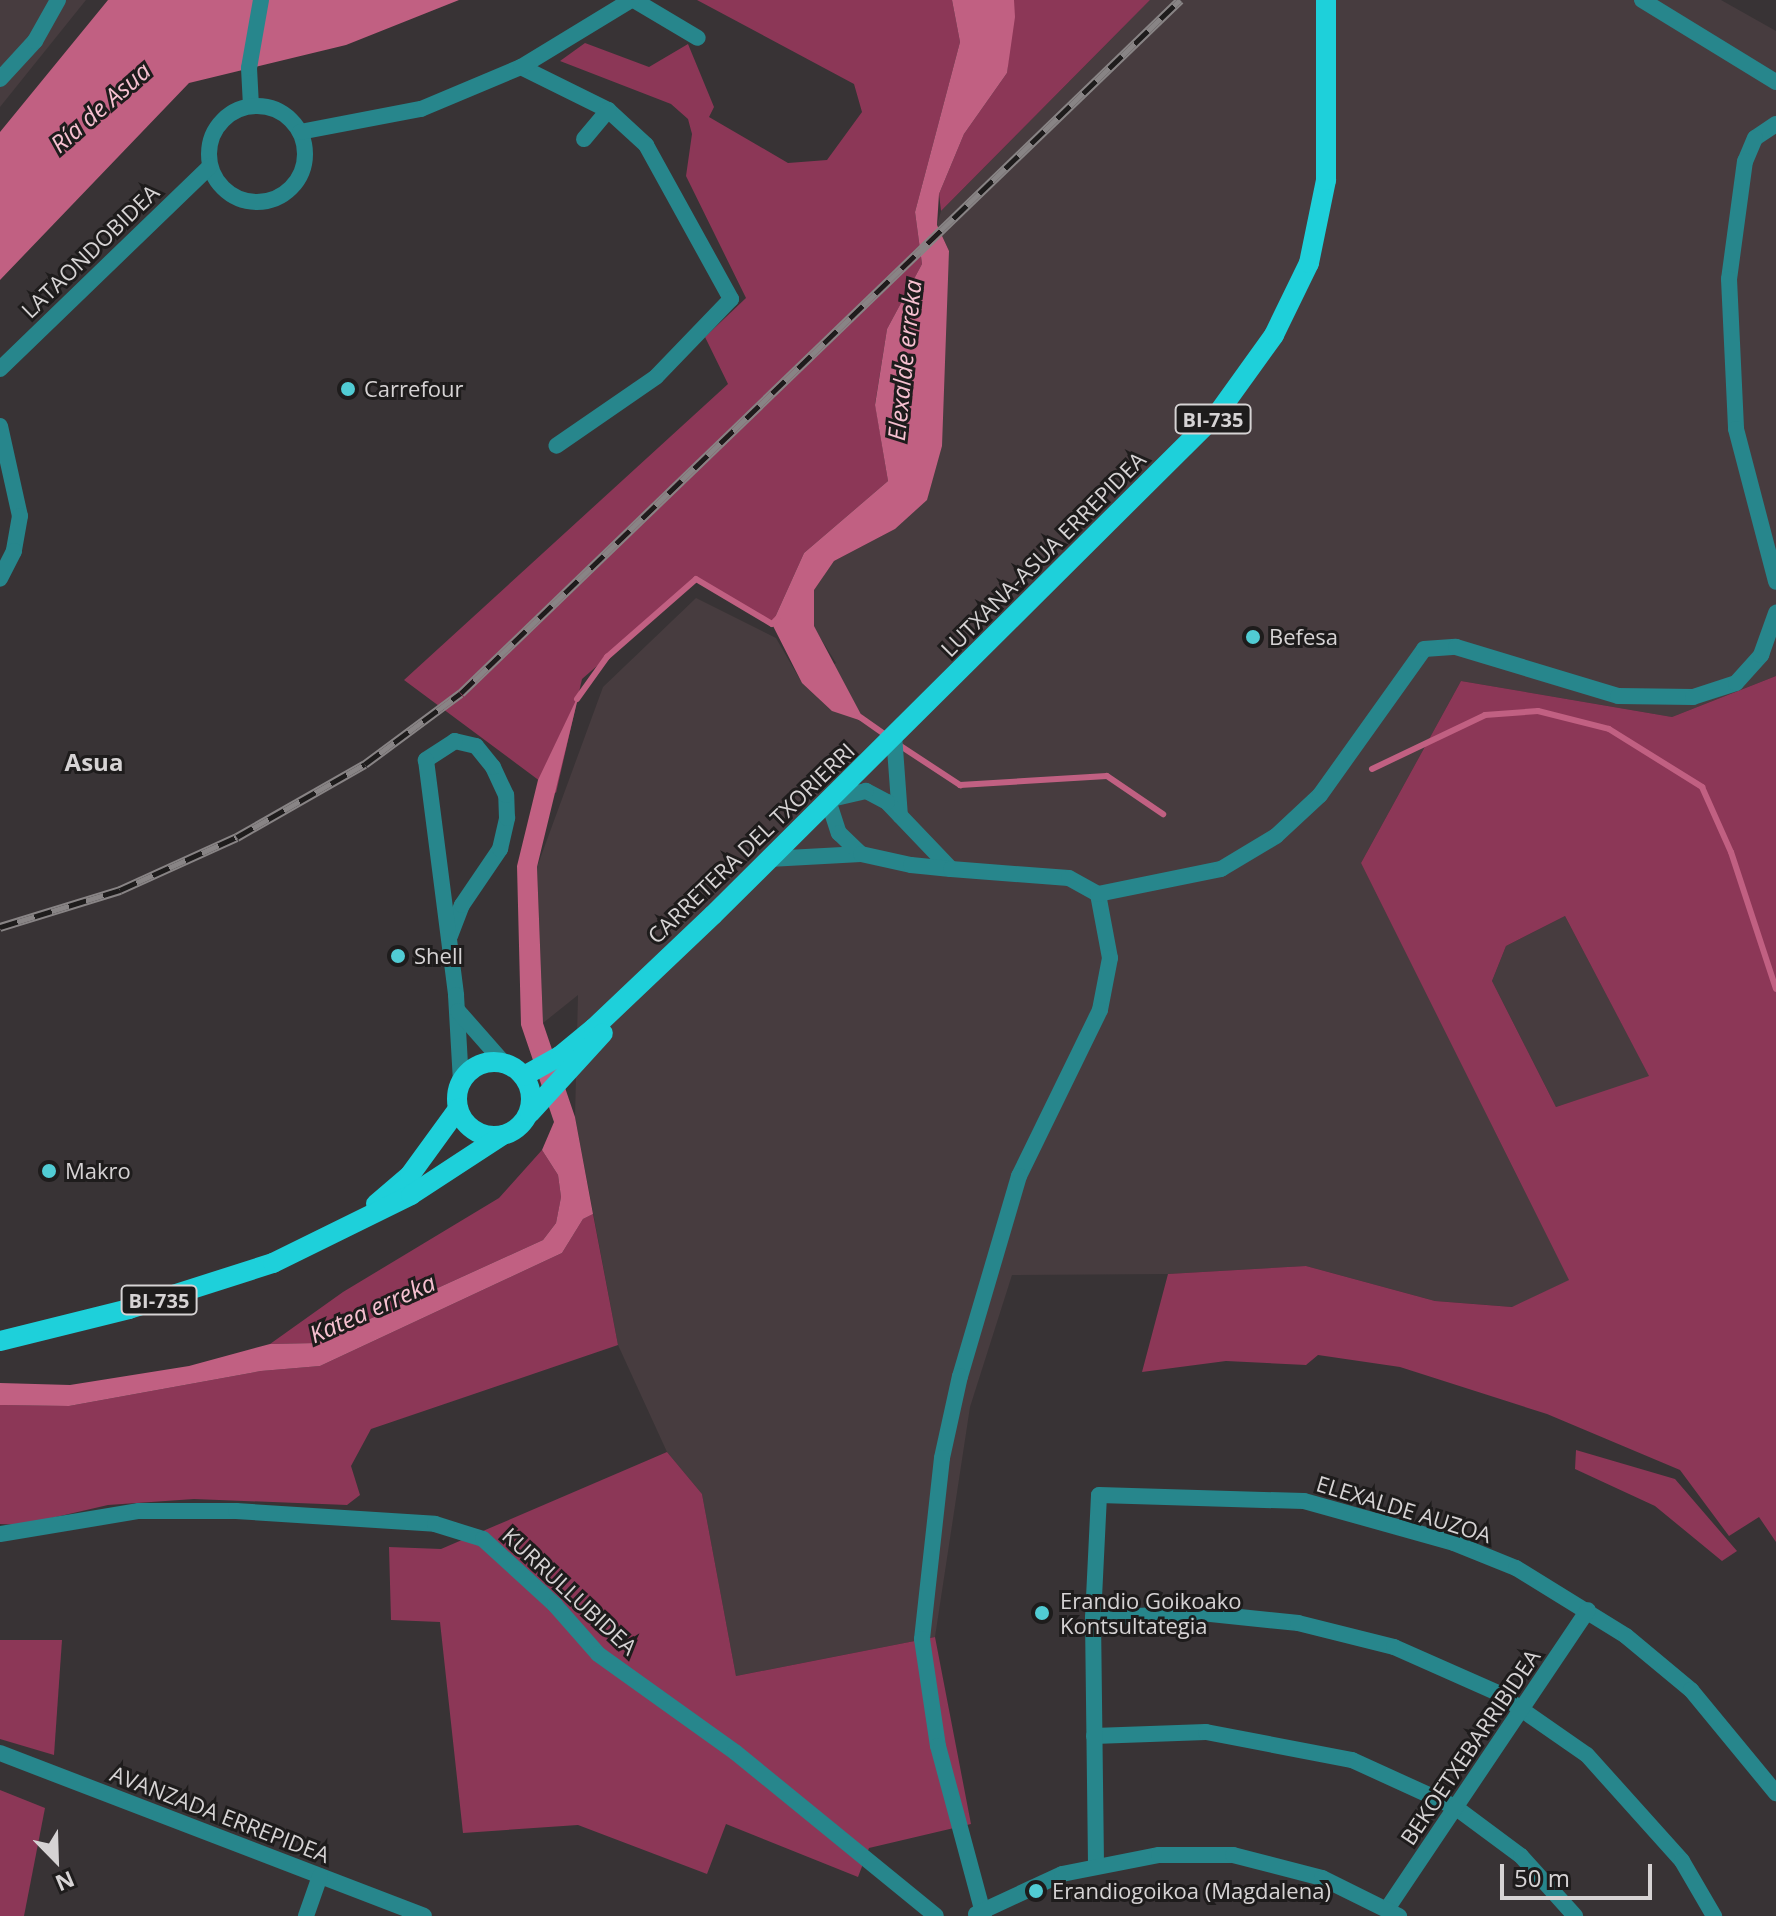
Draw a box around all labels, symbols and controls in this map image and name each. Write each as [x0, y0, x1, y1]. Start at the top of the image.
water label: Ría de Asua [44, 56, 156, 158]
street label: LATAONDOBIDEA [16, 179, 164, 323]
water label: Elexalde erreka [881, 278, 927, 442]
place label: Carrefour [364, 376, 464, 402]
marker: Carrefour [339, 380, 357, 398]
road number: BI-735 [1173, 403, 1253, 435]
street label: LUTXANA-ASUA ERREPIDEA [935, 446, 1151, 662]
place label: Befesa [1269, 624, 1338, 650]
marker: Befesa [1244, 628, 1262, 646]
street label: CARRETERA DEL TXORIERRI [642, 737, 860, 949]
district label: Asua [65, 748, 123, 776]
place label: Shell [414, 943, 463, 969]
marker: Shell [389, 947, 407, 965]
place label: Makro [65, 1158, 131, 1184]
marker: Makro [40, 1162, 58, 1180]
water label: Katea erreka [305, 1267, 439, 1349]
road number: BI-735 [119, 1284, 199, 1316]
street label: ELEXALDE AUZOA [1313, 1470, 1495, 1548]
street label: KURRULLUBIDEA [497, 1522, 643, 1660]
place label: Erandio Goikoako Kontsultategia [1060, 1587, 1241, 1638]
marker: Erandio Goikoako Kontsultategia [1031, 1602, 1053, 1624]
street label: BEKOETXEBARRIBIDEA [1395, 1644, 1545, 1850]
street label: AVANZADA ERREPIDEA [107, 1760, 333, 1868]
north arrow [16, 1820, 96, 1900]
scale bar [1504, 1848, 1656, 1898]
text: 50 m [1514, 1861, 1570, 1894]
text: N [51, 1865, 79, 1899]
place label: Erandiogoikoa (Magdalena) [1052, 1878, 1331, 1904]
marker: Erandiogoikoa (Magdalena) [1027, 1882, 1045, 1900]

